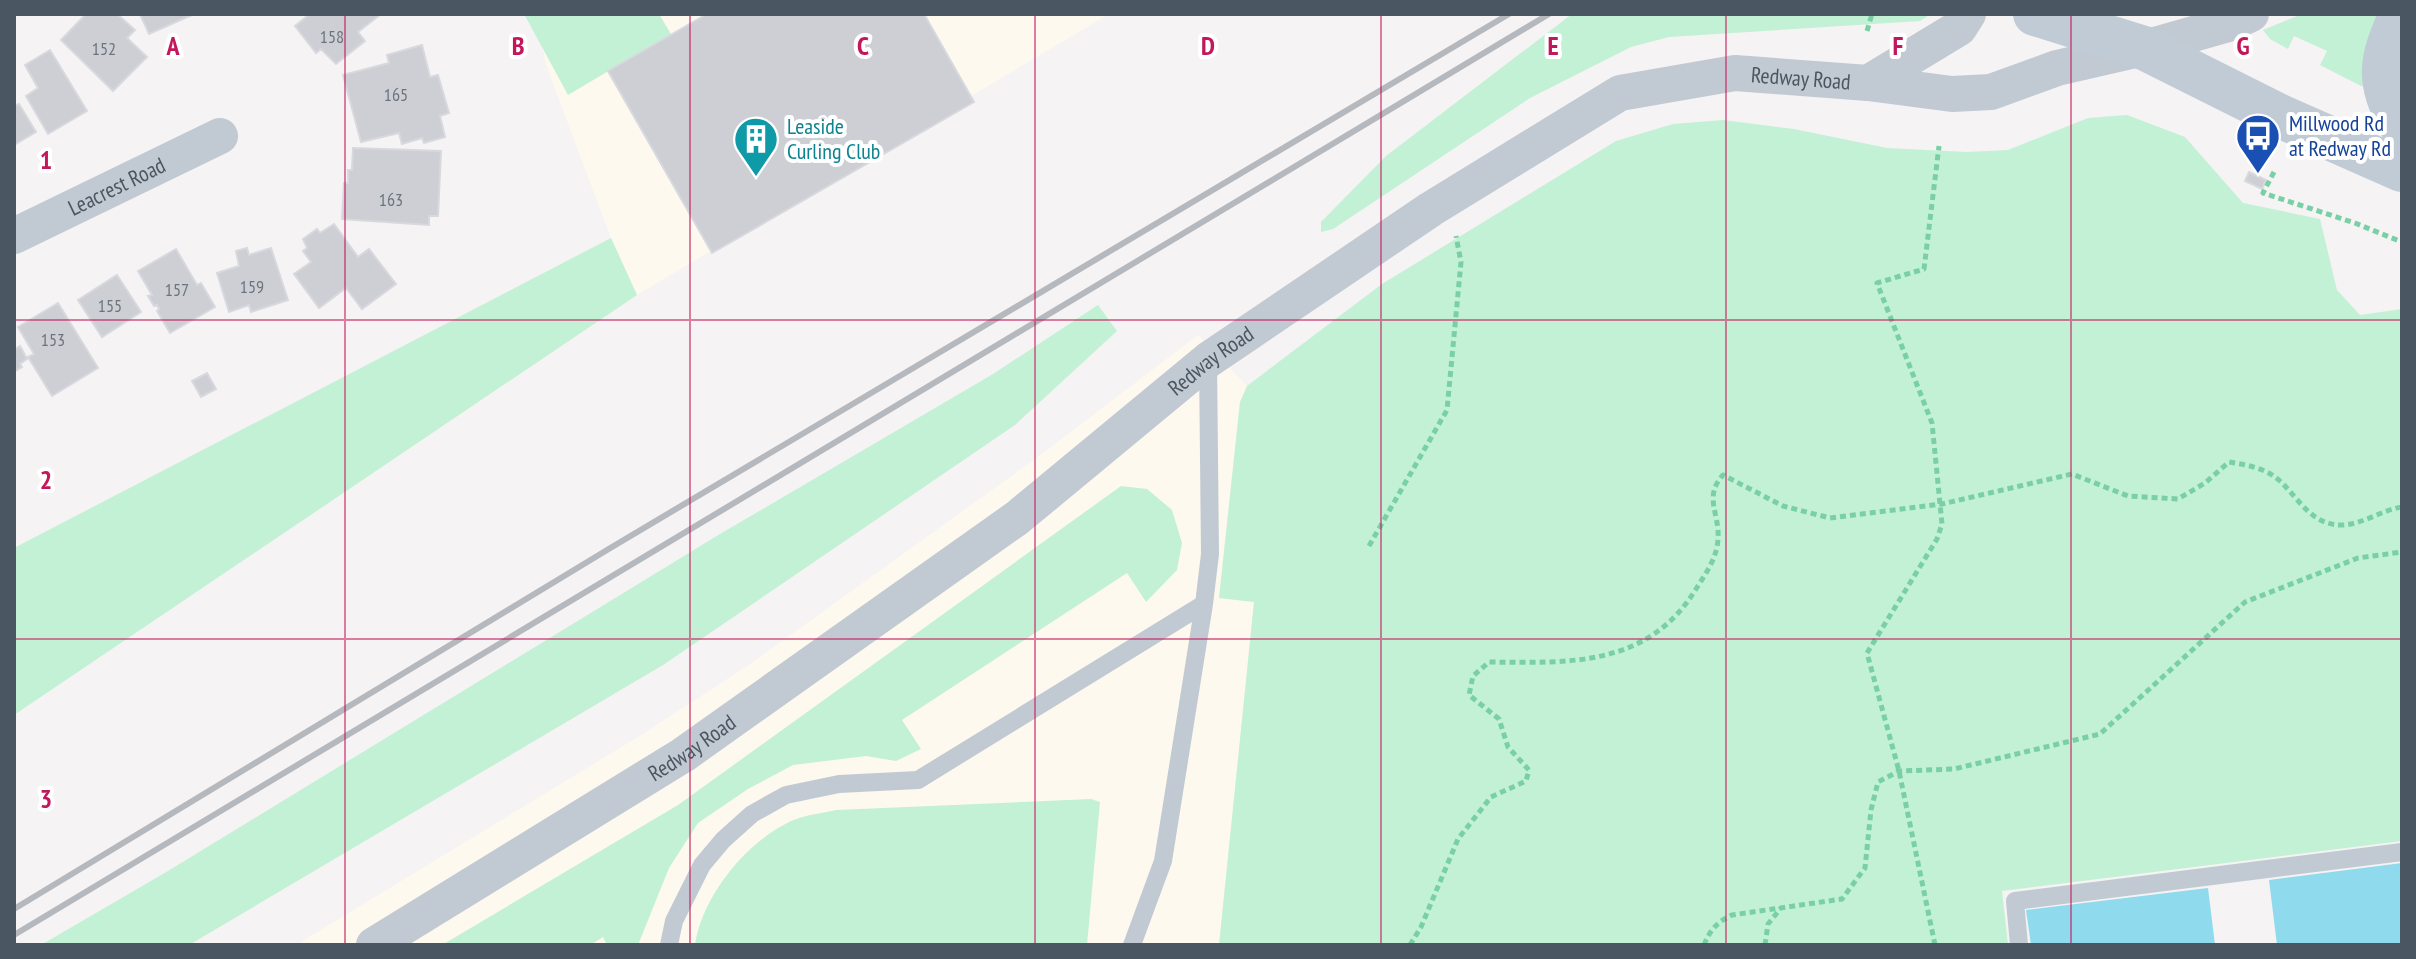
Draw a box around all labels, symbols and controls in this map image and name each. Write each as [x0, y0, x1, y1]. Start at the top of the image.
house number: 158 [320, 25, 344, 48]
text: A [165, 29, 180, 62]
text: B [512, 29, 525, 62]
text: C [857, 29, 869, 62]
text: D [1201, 29, 1215, 62]
text: E [1547, 29, 1559, 62]
text: F [1893, 29, 1904, 62]
text: G [2236, 29, 2250, 62]
house number: 152 [92, 37, 116, 60]
street label: Redway Road [1750, 60, 1852, 96]
house number: 165 [384, 83, 408, 106]
place label: Millwood Rd at Redway Rd [2289, 109, 2391, 162]
place label: Leaside Curling Club [787, 112, 880, 165]
bus stop icon: Millwood Rd at Redway Rd [2234, 112, 2282, 175]
building icon: Leaside Curling Club [732, 115, 780, 178]
text: 1 [40, 143, 52, 176]
street label: Leacrest Road [63, 151, 170, 222]
house number: 163 [379, 188, 403, 211]
house number: 159 [240, 275, 264, 298]
house number: 157 [165, 278, 189, 301]
house number: 155 [98, 294, 122, 317]
street label: Redway Road [1162, 319, 1259, 401]
house number: 153 [41, 328, 65, 351]
text: 2 [40, 463, 52, 496]
street label: Redway Road [643, 708, 741, 787]
text: 3 [40, 782, 52, 815]

